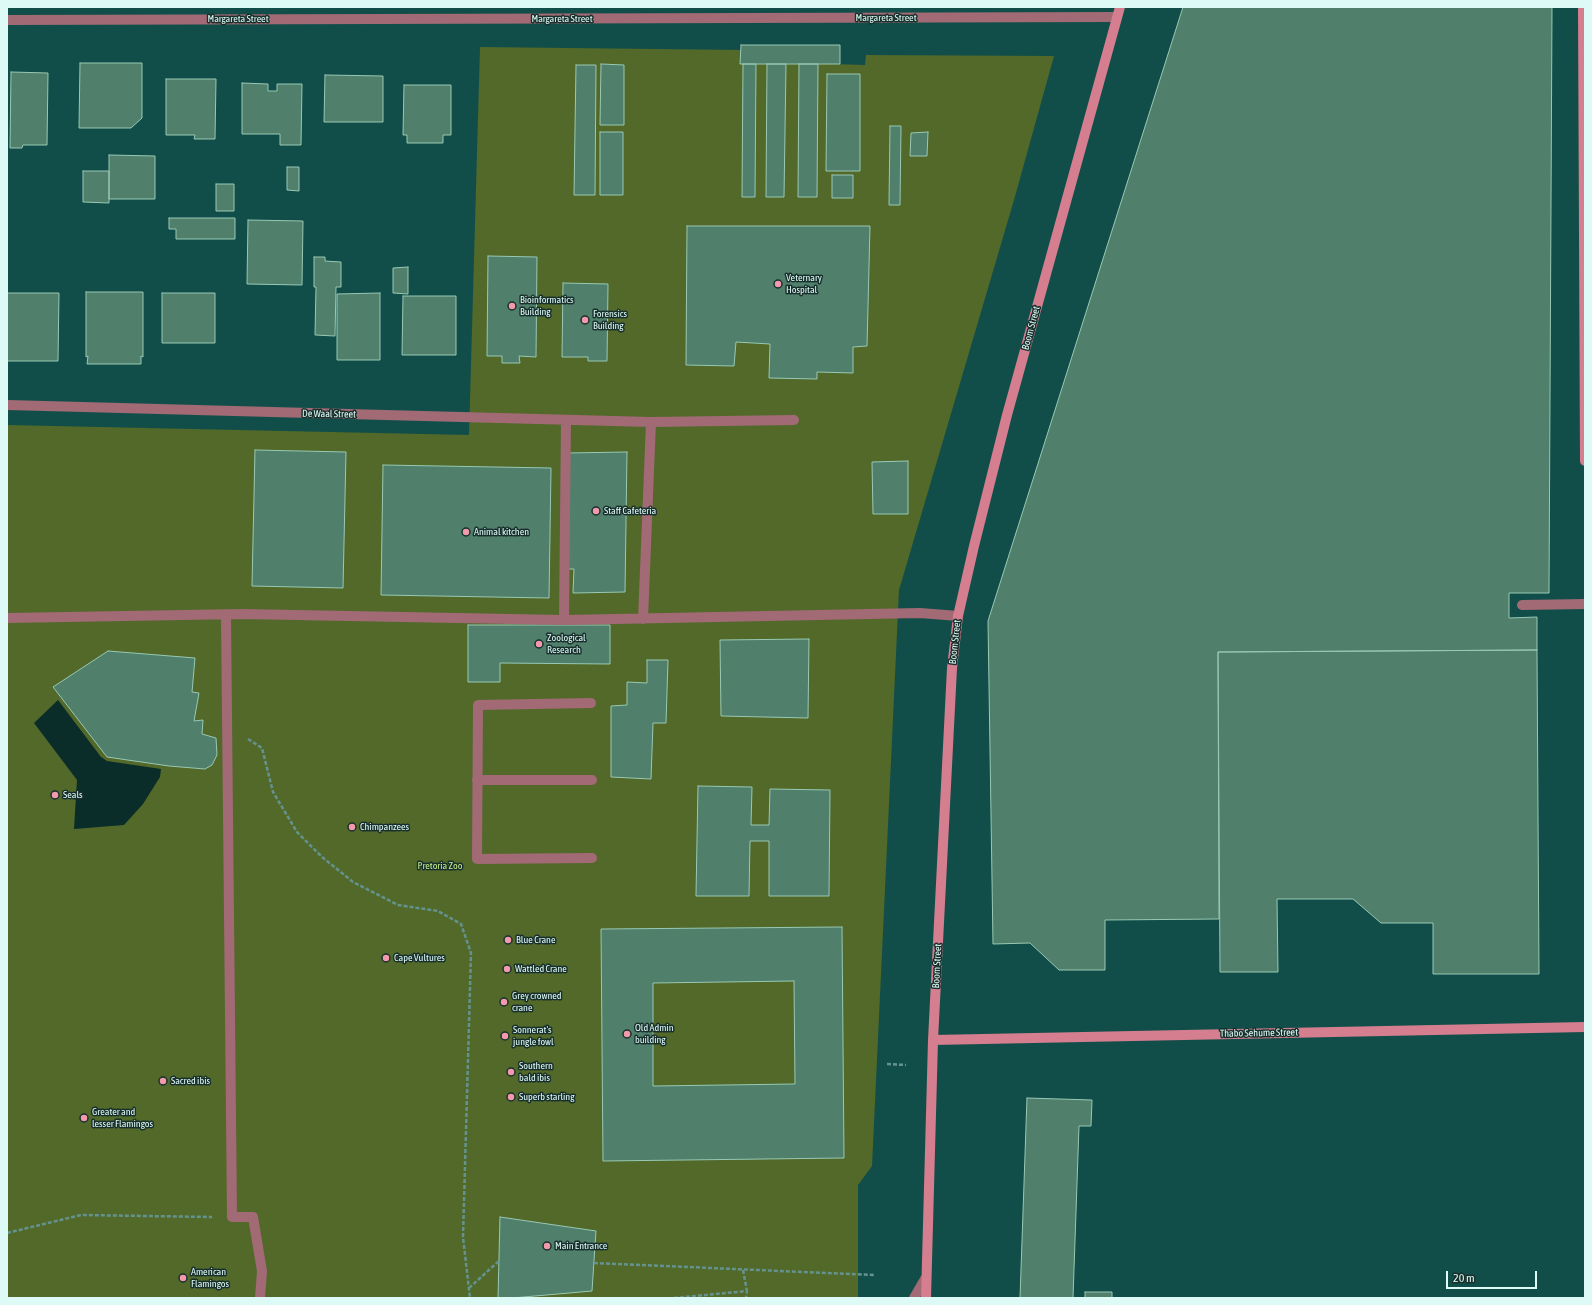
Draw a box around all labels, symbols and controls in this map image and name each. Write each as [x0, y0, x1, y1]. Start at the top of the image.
street label: Margareta Street [855, 12, 917, 24]
street label: Margareta Street [207, 13, 269, 25]
street label: Margareta Street [531, 13, 593, 25]
place label: Veternary Hospital [786, 272, 822, 296]
marker: Veternary Hospital [773, 279, 783, 289]
place label: Bioinformatics Building [520, 294, 574, 318]
marker: Bioinformatics Building [507, 301, 517, 311]
street label: Boom Street [1019, 305, 1043, 351]
place label: Forensics Building [593, 308, 627, 332]
marker: Forensics Building [580, 315, 590, 325]
street label: De Waal Street [302, 408, 356, 420]
place label: Staff Cafeteria [604, 505, 656, 517]
marker: Staff Cafeteria [591, 506, 601, 516]
place label: Animal kitchen [474, 526, 529, 538]
marker: Animal kitchen [461, 527, 471, 537]
street label: Boom Street [947, 619, 963, 665]
place label: Zoological Research [547, 632, 586, 656]
marker: Zoological Research [534, 639, 544, 649]
place label: Seals [63, 789, 83, 801]
marker: Seals [50, 790, 60, 800]
place label: Chimpanzees [360, 821, 409, 833]
marker: Chimpanzees [347, 822, 357, 832]
park label: Pretoria Zoo [417, 860, 463, 872]
place label: Blue Crane [516, 934, 555, 946]
marker: Blue Crane [503, 935, 513, 945]
street label: Boom Street [930, 943, 944, 989]
place label: Cape Vultures [394, 952, 445, 964]
marker: Cape Vultures [381, 953, 391, 963]
place label: Wattled Crane [515, 963, 567, 975]
marker: Wattled Crane [502, 964, 512, 974]
place label: Grey crowned crane [512, 990, 561, 1014]
marker: Grey crowned crane [499, 997, 509, 1007]
place label: Old Admin building [635, 1022, 673, 1046]
place label: Sonnerat's jungle fowl [513, 1024, 554, 1048]
street label: Thabo Sehume Street [1220, 1026, 1298, 1040]
marker: Old Admin building [622, 1029, 632, 1039]
marker: Sonnerat's jungle fowl [500, 1031, 510, 1041]
place label: Southern bald ibis [519, 1060, 553, 1084]
marker: Southern bald ibis [506, 1067, 516, 1077]
place label: Sacred ibis [171, 1075, 210, 1087]
marker: Sacred ibis [158, 1076, 168, 1086]
place label: Superb starling [519, 1091, 574, 1103]
marker: Superb starling [506, 1092, 516, 1102]
place label: Greater and lesser Flamingos [92, 1106, 153, 1130]
marker: Greater and lesser Flamingos [79, 1113, 89, 1123]
place label: Main Entrance [555, 1240, 607, 1252]
marker: Main Entrance [542, 1241, 552, 1251]
scale bar [1448, 1263, 1539, 1289]
place label: American Flamingos [191, 1266, 229, 1290]
text: 20 m [1453, 1271, 1475, 1285]
marker: American Flamingos [178, 1273, 188, 1283]

